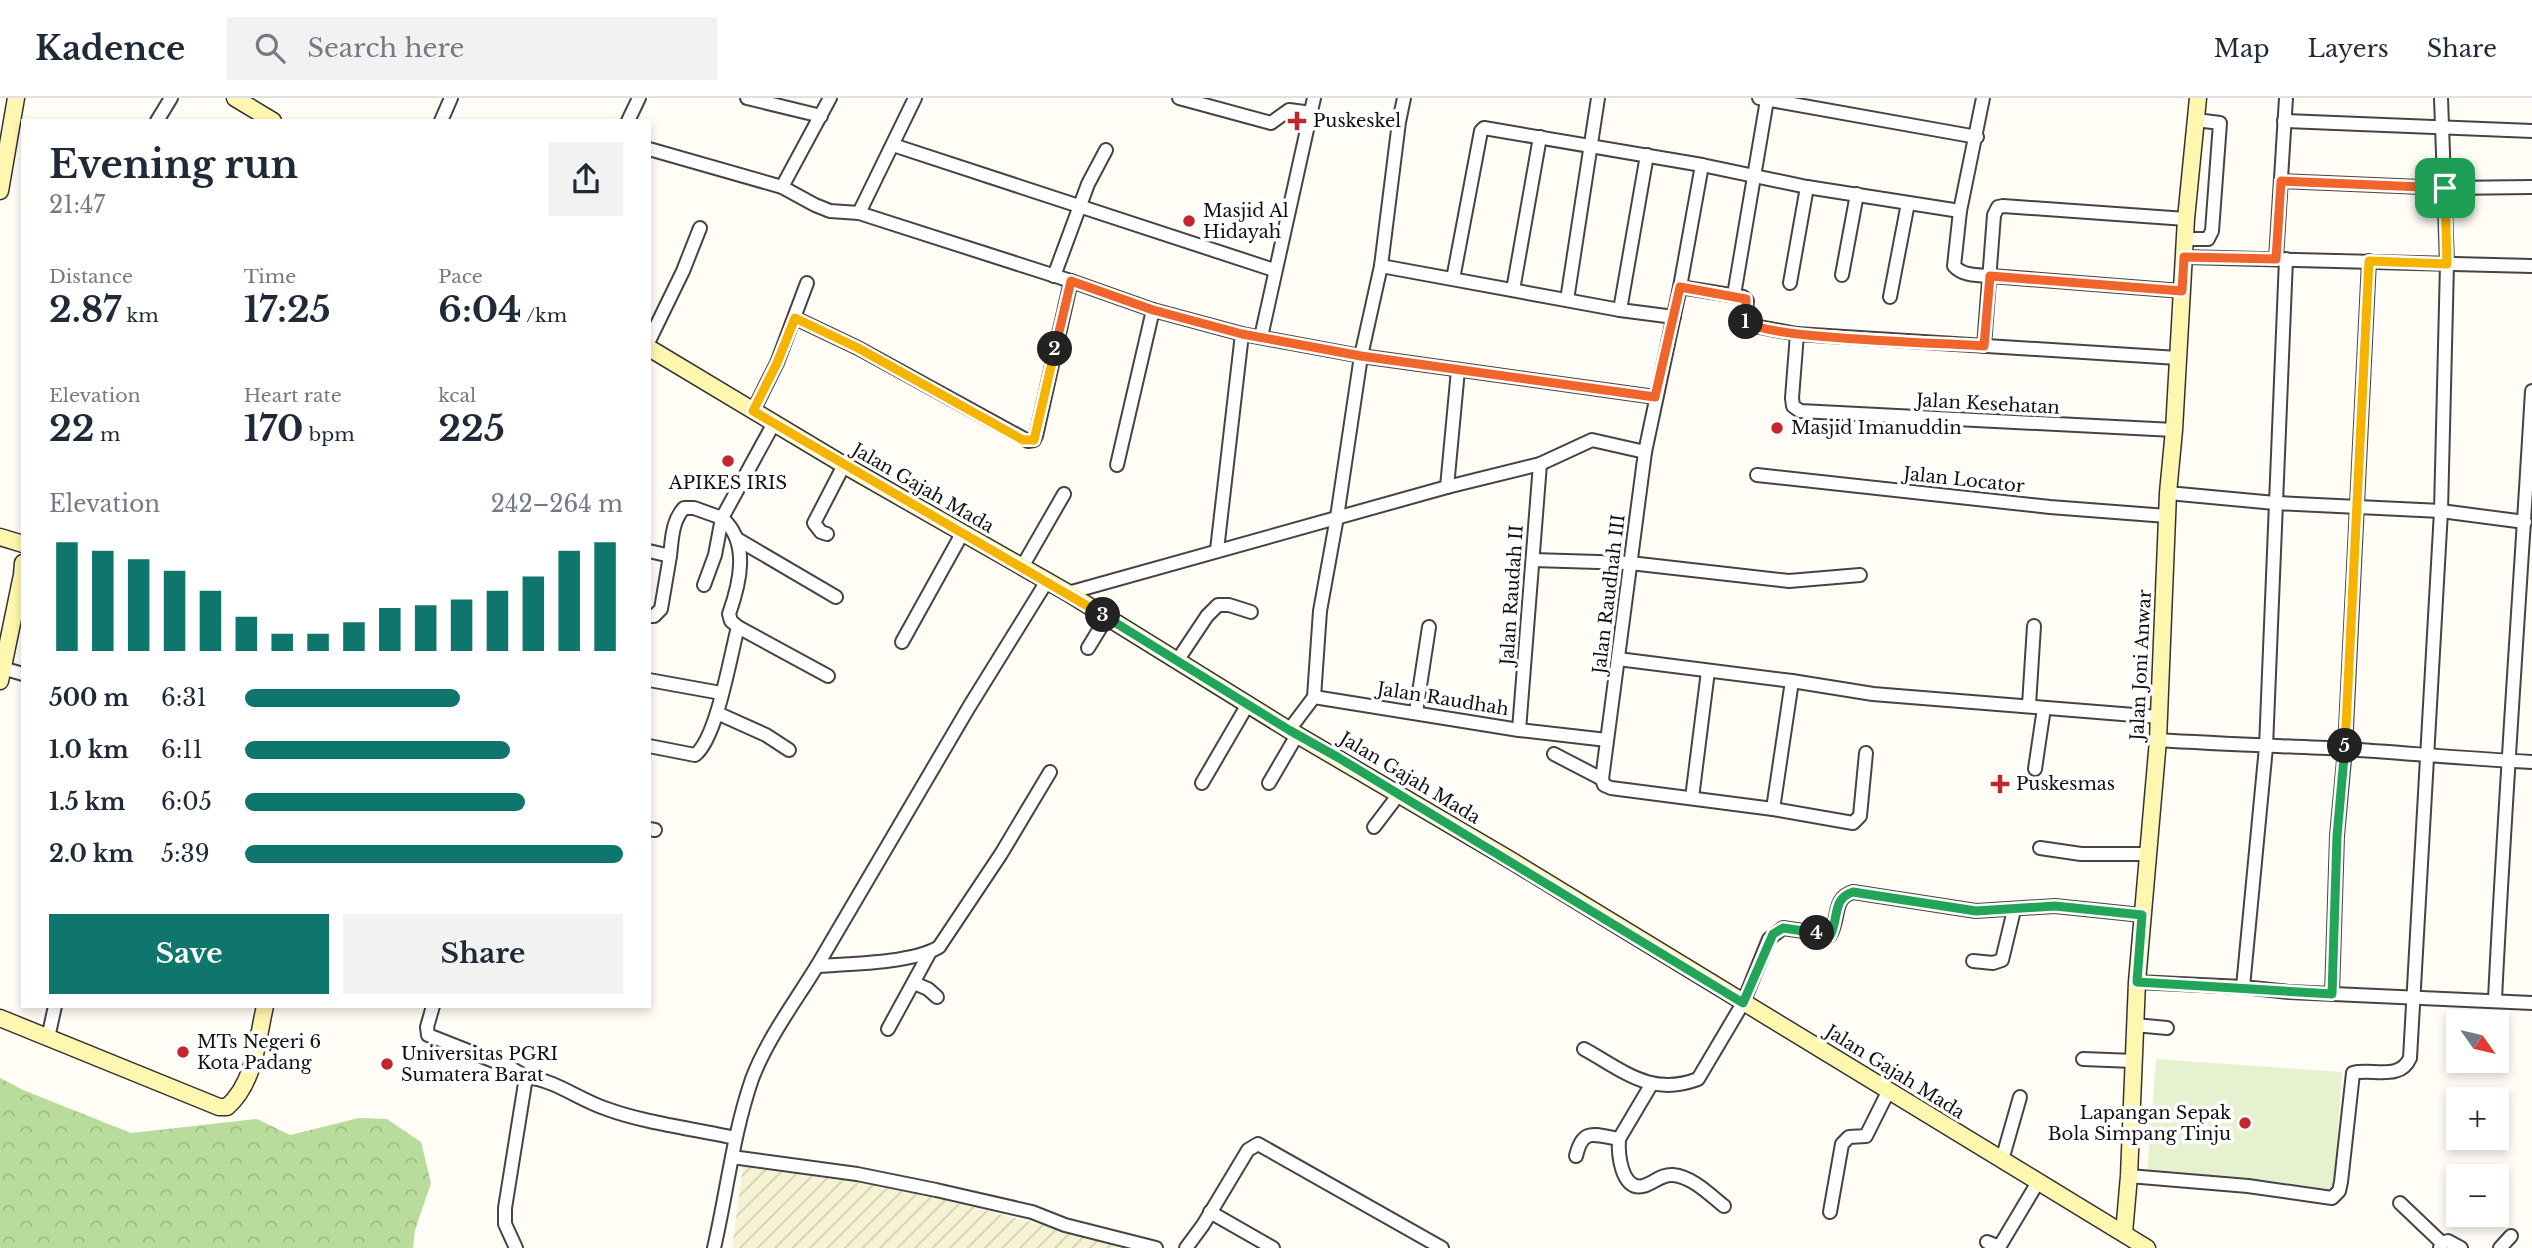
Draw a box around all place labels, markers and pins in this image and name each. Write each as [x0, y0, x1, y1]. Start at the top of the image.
place label: Puskeskel [1313, 110, 1401, 132]
marker: Puskeskel [1287, 111, 1307, 131]
pin [2415, 158, 2475, 218]
place label: Masjid Al Hidayah [1203, 200, 1289, 243]
marker: Masjid Al Hidayah [1181, 213, 1197, 229]
pin: 1 [1728, 304, 1764, 340]
pin: 2 [1038, 331, 1072, 366]
place label: Masjid Imanuddin [1791, 417, 1962, 439]
marker: Masjid Imanuddin [1769, 420, 1785, 436]
marker: APIKES IRIS [720, 453, 736, 469]
place label: APIKES IRIS [668, 472, 787, 494]
pin: 3 [1086, 598, 1120, 632]
pin: 5 [2328, 728, 2362, 764]
place label: Puskesmas [2016, 773, 2115, 795]
marker: Puskesmas [1990, 774, 2010, 794]
pin: 4 [1800, 916, 1834, 950]
place label: MTs Negeri 6 Kota Padang [197, 1031, 321, 1074]
place label: Universitas PGRI Sumatera Barat [401, 1043, 558, 1086]
marker: MTs Negeri 6 Kota Padang [175, 1044, 191, 1060]
marker: Universitas PGRI Sumatera Barat [379, 1056, 395, 1072]
place label: Lapangan Sepak Bola Simpang Tinju [2048, 1102, 2231, 1145]
marker: Lapangan Sepak Bola Simpang Tinju [2237, 1115, 2253, 1131]

